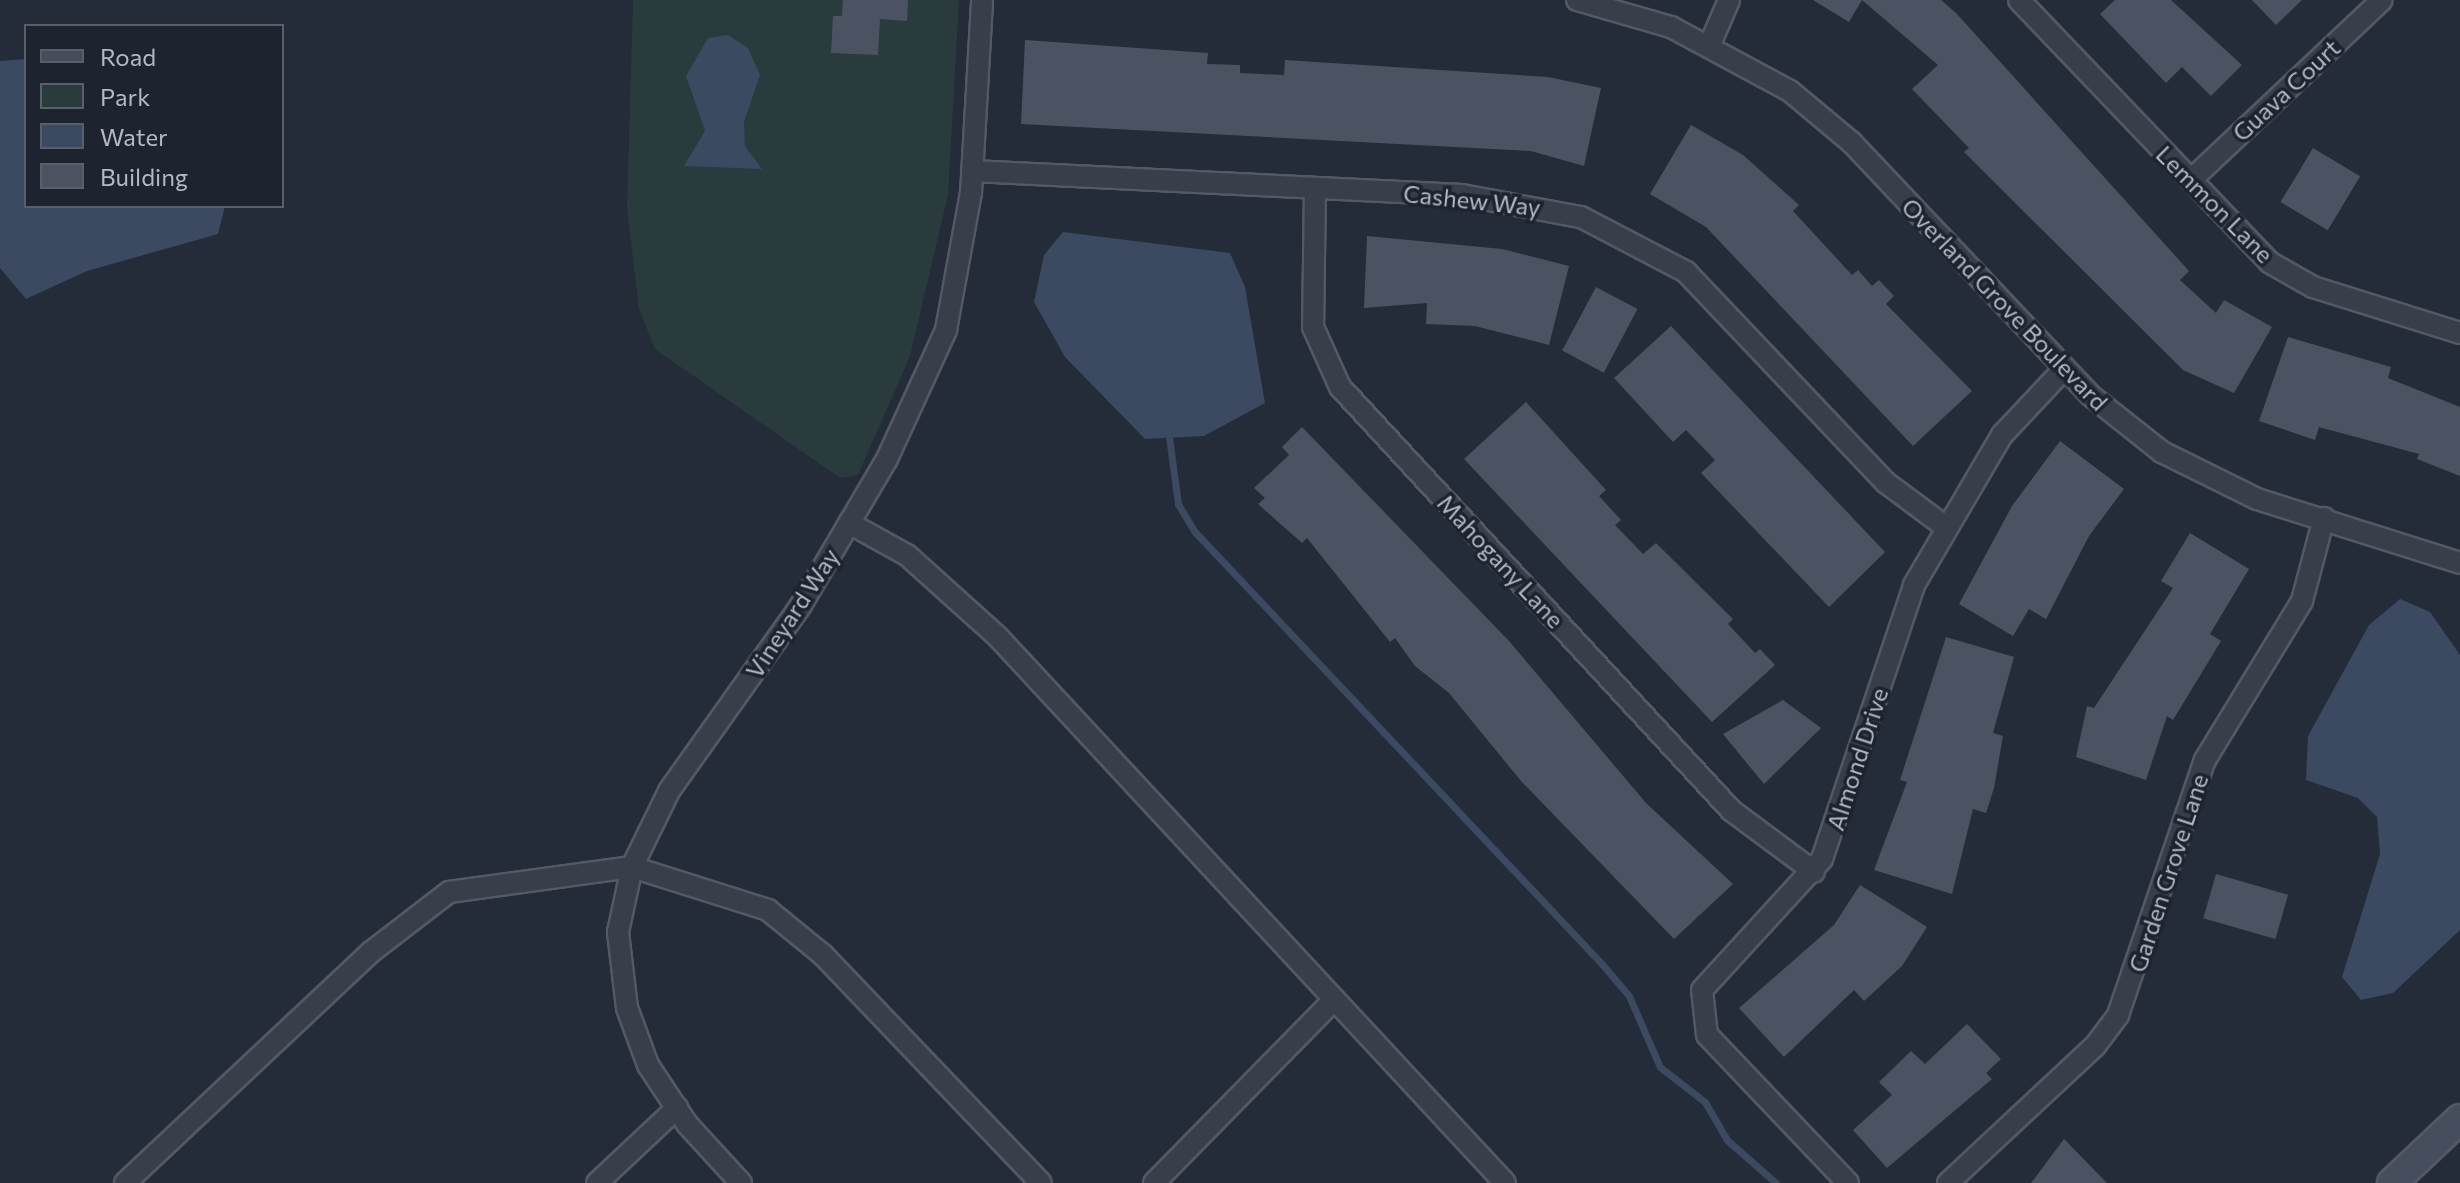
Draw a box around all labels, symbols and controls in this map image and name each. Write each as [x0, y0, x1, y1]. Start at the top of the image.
legend [24, 24, 284, 208]
street label: Guava Court [2226, 33, 2346, 147]
text: Road [100, 42, 156, 71]
text: Park [100, 82, 150, 111]
text: Water [100, 122, 168, 151]
street label: Lemmon Lane [2150, 139, 2280, 269]
text: Building [100, 162, 188, 191]
street label: Cashew Way [1402, 178, 1542, 222]
street label: Overland Grove Boulevard [1896, 192, 2114, 416]
street label: Mahogany Lane [1432, 488, 1570, 634]
street label: Vineyard Way [739, 543, 845, 683]
street label: Almond Drive [1820, 684, 1894, 834]
street label: Garden Grove Lane [2122, 770, 2214, 976]

